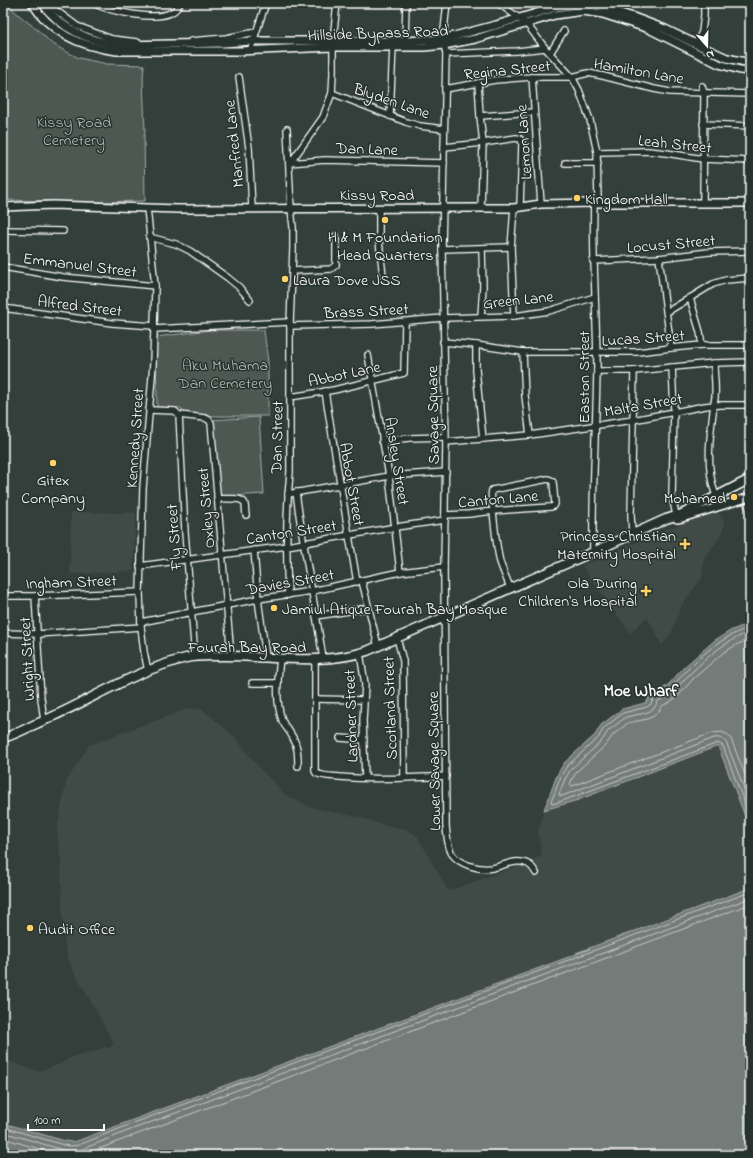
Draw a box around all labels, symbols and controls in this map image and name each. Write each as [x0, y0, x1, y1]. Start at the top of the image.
street label: Hillside Bypass Road [307, 20, 449, 48]
north arrow [687, 26, 727, 66]
text: N [704, 46, 716, 63]
street label: Hamilton Lane [592, 52, 686, 92]
street label: Regina Street [463, 54, 552, 87]
street label: Blyden Lane [349, 77, 434, 126]
street label: Manfred Lane [218, 98, 252, 189]
street label: Lemon Lane [510, 103, 540, 180]
park label: Kissy Road Cemetery [37, 111, 111, 153]
street label: Leah Street [637, 129, 713, 161]
street label: Dan Lane [335, 137, 399, 163]
street label: Kissy Road [340, 184, 414, 208]
place label: Kingdom Hall [585, 188, 668, 212]
marker: Kingdom Hall [572, 193, 582, 203]
marker: H & M Foundation Head Quarters [380, 215, 390, 225]
place label: H & M Foundation Head Quarters [328, 226, 442, 268]
street label: Locust Street [626, 229, 717, 261]
street label: Emmanuel Street [22, 247, 139, 285]
place label: Laura Dove JSS [293, 269, 401, 293]
marker: Laura Dove JSS [280, 274, 290, 284]
street label: Green Lane [482, 285, 556, 317]
street label: Alfred Street [36, 290, 124, 324]
street label: Brass Street [322, 298, 410, 326]
street label: Lucas Street [601, 324, 686, 354]
street label: Easton Street [573, 330, 597, 423]
park label: Aku Muhama Dan Cemetery [177, 354, 272, 396]
street label: Abbot Lane [306, 355, 384, 394]
street label: Savage Square [421, 364, 447, 465]
street label: Kennedy Street [121, 387, 151, 489]
street label: Malta Street [602, 387, 685, 425]
street label: Dan Street [265, 400, 291, 475]
street label: Ansley Street [377, 415, 415, 508]
street label: Abbot Street [332, 441, 370, 529]
marker: Gitex Company [48, 458, 58, 468]
street label: Oxley Street [191, 466, 222, 549]
place label: Gitex Company [21, 469, 85, 511]
street label: Canton Lane [457, 484, 540, 515]
place label: Mohamed [664, 487, 726, 511]
marker: Mohamed [729, 492, 739, 502]
street label: Fly Street [161, 502, 189, 572]
street label: Canton Street [244, 514, 339, 552]
place label: Princess Christian Maternity Hospital [557, 525, 676, 567]
marker: Princess Christian Maternity Hospital [679, 538, 691, 550]
street label: Davies Street [243, 563, 337, 603]
street label: Ingham Street [25, 569, 118, 597]
place label: Ola During Children's Hospital [518, 572, 637, 614]
marker: Ola During Children's Hospital [640, 585, 652, 597]
place label: Jamiul Atique Fourah Bay Mosque [282, 598, 508, 622]
marker: Jamiul Atique Fourah Bay Mosque [269, 603, 279, 613]
street label: Wright Street [14, 616, 42, 702]
street label: Fourah Bay Road [187, 636, 306, 660]
street label: Scotland Street [377, 655, 405, 760]
street label: Lardner Street [338, 668, 366, 763]
district label: Moe Wharf [604, 679, 679, 704]
street label: Lower Savage Square [422, 690, 448, 831]
place label: Audit Office [38, 918, 116, 942]
marker: Audit Office [25, 923, 35, 933]
scale bar [28, 1106, 104, 1132]
text: 100 m [34, 1112, 61, 1130]

